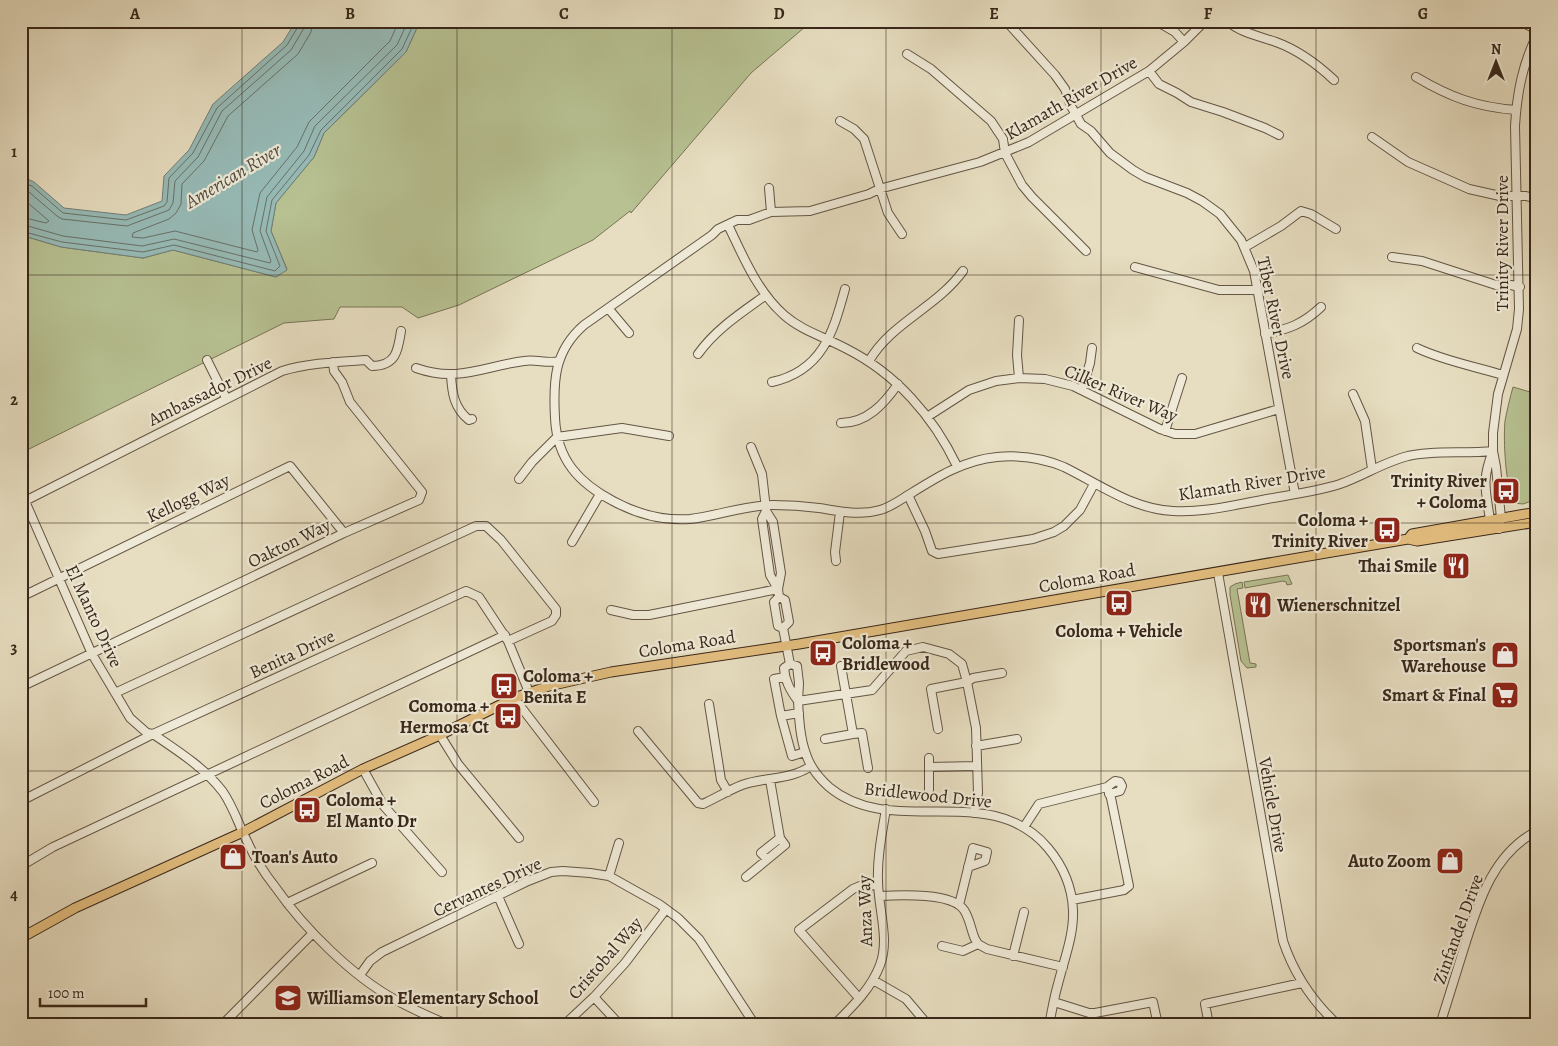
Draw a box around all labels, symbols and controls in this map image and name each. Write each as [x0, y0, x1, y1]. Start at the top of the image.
text: A [129, 3, 141, 25]
text: B [345, 3, 355, 25]
text: C [559, 3, 569, 25]
text: D [773, 3, 785, 25]
text: E [989, 3, 999, 25]
text: F [1204, 3, 1213, 25]
text: G [1418, 3, 1428, 25]
north arrow [1470, 38, 1520, 88]
text: N [1491, 40, 1501, 59]
street label: Klamath River Drive [1000, 50, 1142, 146]
water label: American River [179, 137, 287, 215]
text: 1 [11, 141, 17, 163]
street label: Trinity River Drive [1490, 175, 1514, 311]
street label: Tiber River Drive [1251, 255, 1301, 381]
street label: Ambassador Drive [143, 351, 276, 432]
street label: Cilker River Way [1061, 358, 1182, 428]
text: 2 [10, 389, 18, 411]
street label: Klamath River Drive [1176, 459, 1328, 507]
street label: Kellogg Way [142, 467, 234, 528]
place label: Trinity River + Coloma [1391, 469, 1488, 514]
bus stop icon: Trinity River + Coloma [1491, 476, 1521, 506]
place label: Coloma + Trinity River [1272, 508, 1369, 553]
street label: Oakton Way [243, 512, 335, 573]
bus stop icon: Coloma + Trinity River [1372, 515, 1402, 545]
restaurant icon: Thai Smile [1441, 551, 1471, 581]
place label: Thai Smile [1359, 554, 1437, 578]
street label: Coloma Road [1037, 558, 1137, 598]
street label: El Manto Drive [60, 561, 128, 671]
bus stop icon: Coloma + Vehicle [1104, 588, 1134, 618]
restaurant icon: Wienerschnitzel [1243, 590, 1273, 620]
place label: Wienerschnitzel [1276, 593, 1400, 617]
place label: Coloma + Vehicle [1055, 619, 1183, 643]
street label: Benita Drive [245, 624, 339, 684]
street label: Coloma Road [637, 624, 737, 663]
place label: Coloma + Bridlewood [842, 631, 930, 676]
place label: Sportsman's Warehouse [1393, 633, 1486, 678]
text: 3 [11, 637, 18, 659]
bus stop icon: Coloma + Bridlewood [808, 638, 838, 668]
shop icon: Sportsman's Warehouse [1490, 640, 1520, 670]
place label: Coloma + Benita E [523, 664, 593, 709]
bus stop icon: Coloma + Benita E [489, 671, 519, 701]
supermarket icon: Smart & Final [1490, 680, 1520, 710]
place label: Smart & Final [1382, 683, 1486, 707]
place label: Comoma + Hermosa Ct [400, 694, 489, 739]
bus stop icon: Comoma + Hermosa Ct [493, 701, 523, 731]
street label: Coloma Road [255, 749, 353, 815]
street label: Vehicle Drive [1253, 754, 1293, 855]
street label: Bridlewood Drive [863, 776, 993, 814]
place label: Coloma + El Manto Dr [326, 788, 417, 833]
bus stop icon: Coloma + El Manto Dr [292, 795, 322, 825]
shop icon: Toan's Auto [218, 842, 248, 872]
place label: Toan's Auto [252, 845, 338, 869]
shop icon: Auto Zoom [1435, 846, 1465, 876]
place label: Auto Zoom [1347, 849, 1431, 873]
street label: Cervantes Drive [429, 851, 545, 923]
street label: Zinfandel Drive [1427, 871, 1489, 987]
street label: Anza Way [852, 874, 878, 948]
text: 4 [10, 884, 18, 906]
street label: Cristobal Way [563, 911, 648, 1004]
scale bar [40, 976, 146, 1008]
text: 100 m [48, 983, 85, 1003]
school or university icon: Williamson Elementary School [273, 983, 303, 1013]
place label: Williamson Elementary School [306, 986, 539, 1010]

